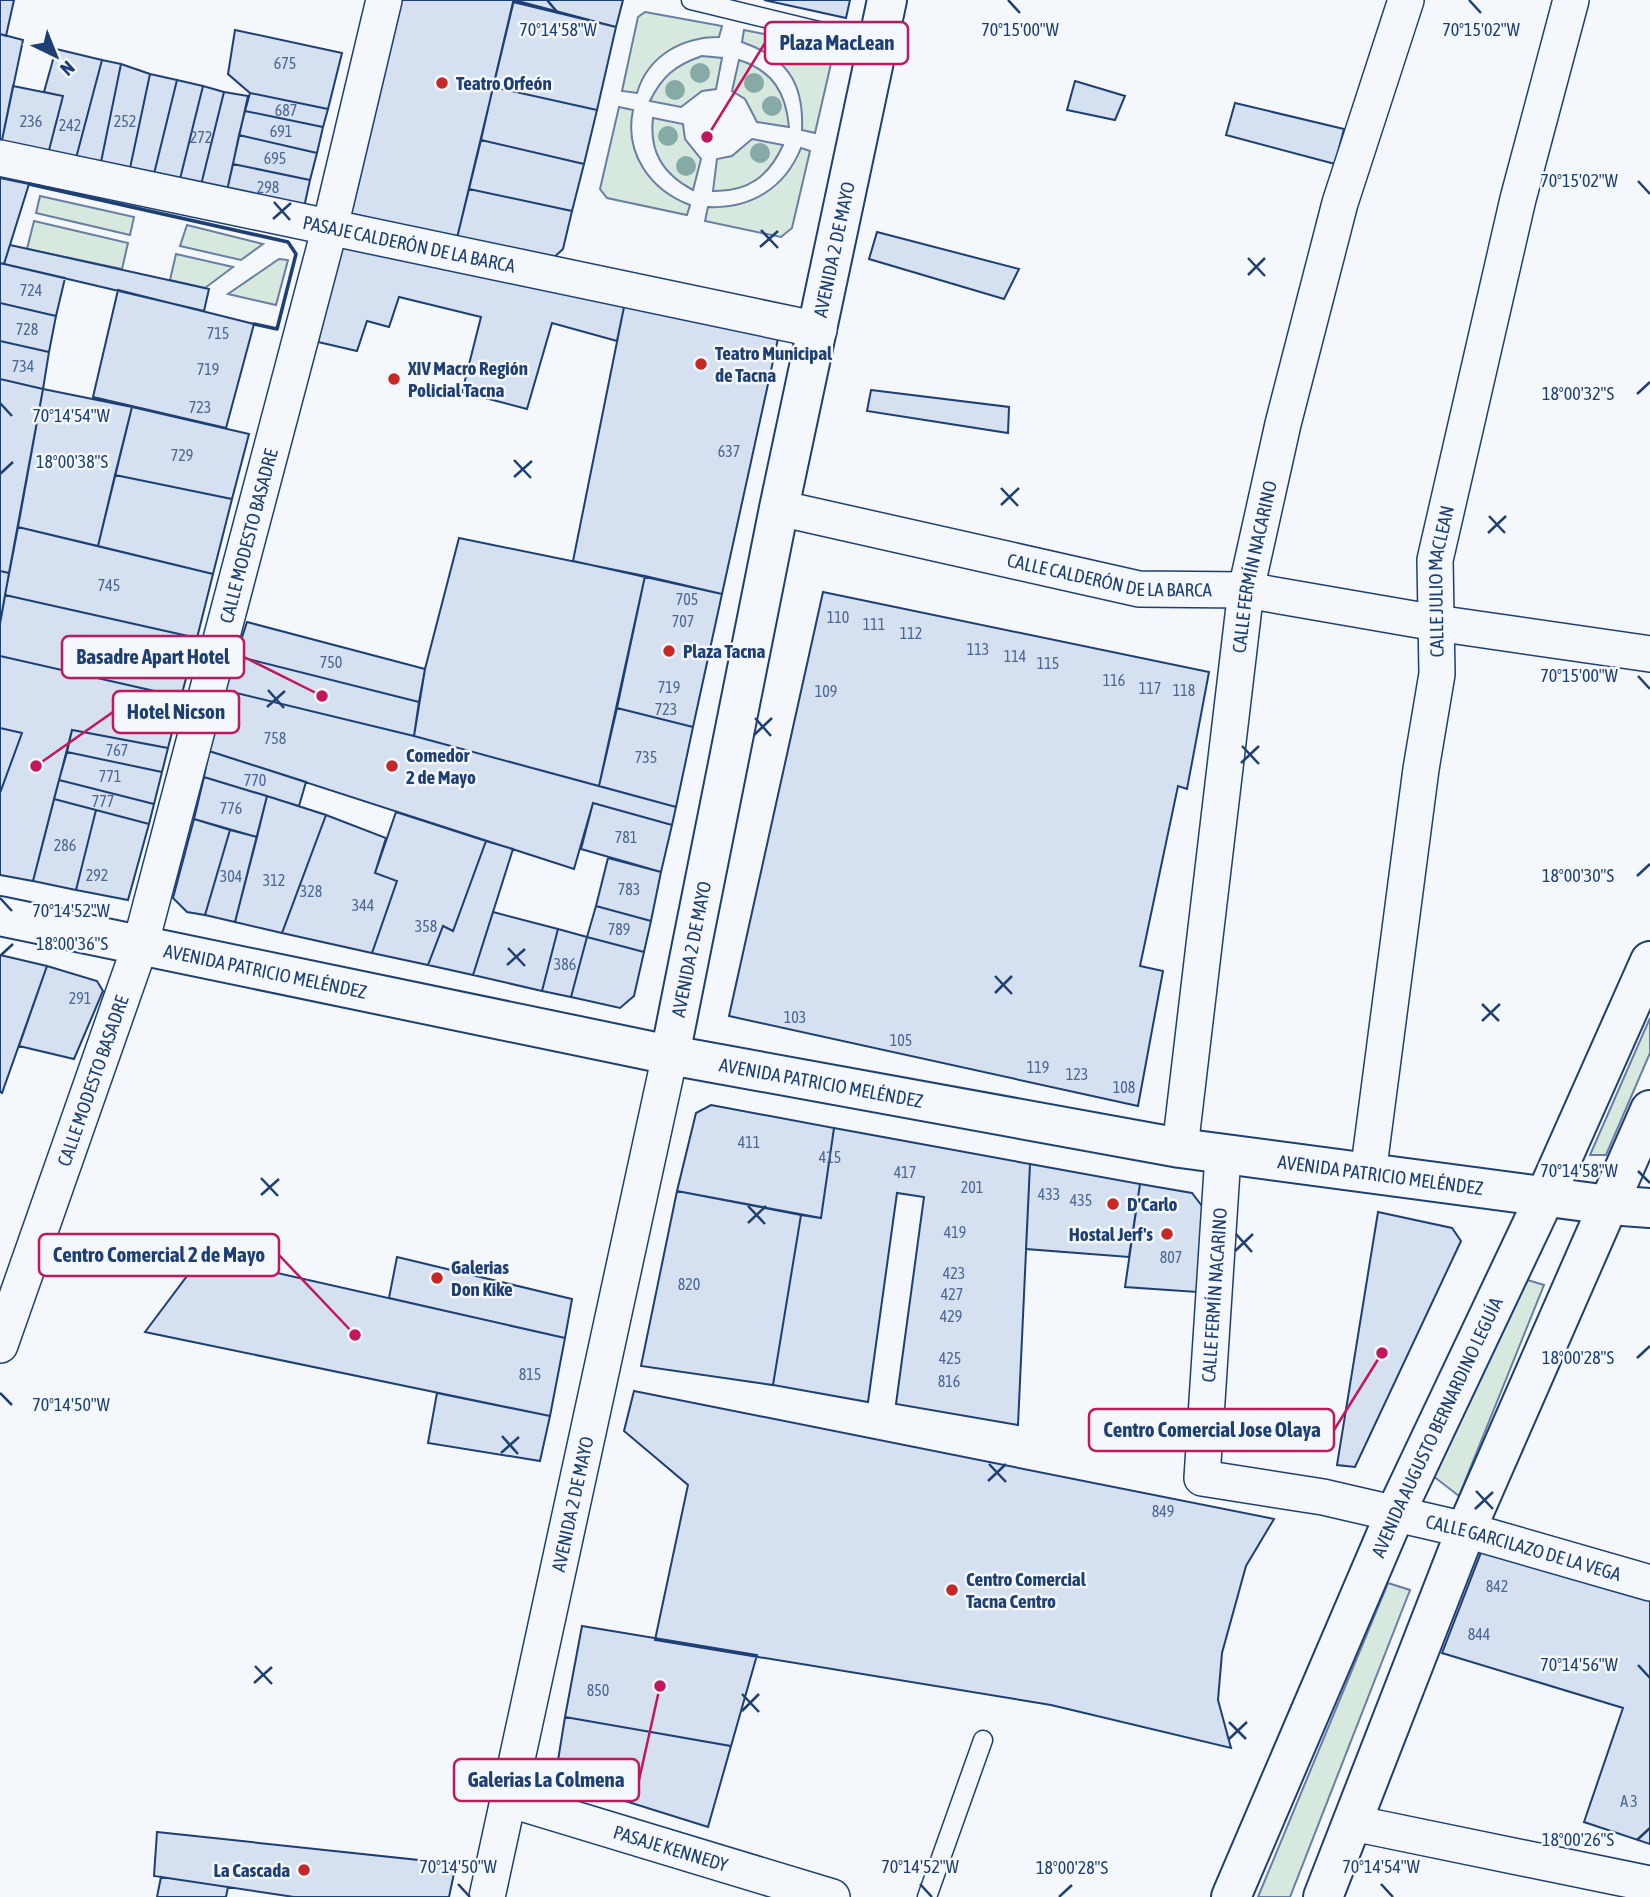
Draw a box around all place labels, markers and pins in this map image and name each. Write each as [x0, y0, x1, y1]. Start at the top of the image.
callout: Plaza MacLean [765, 22, 908, 64]
place label: Teatro Orfeón [456, 72, 552, 94]
marker: Teatro Orfeón [434, 75, 450, 91]
place label: Teatro Municipal de Tacna [715, 342, 833, 386]
marker: Teatro Municipal de Tacna [693, 356, 709, 372]
place label: XIV Macro Región Policial Tacna [407, 357, 528, 401]
marker: XIV Macro Región Policial Tacna [386, 371, 402, 387]
callout: Basadre Apart Hotel [62, 636, 244, 678]
place label: Plaza Tacna [683, 640, 766, 662]
marker: Plaza Tacna [661, 643, 677, 659]
callout: Hotel Nicson [113, 691, 239, 733]
place label: Comedor 2 de Mayo [406, 744, 476, 788]
marker: Comedor 2 de Mayo [384, 758, 400, 774]
place label: D'Carlo [1127, 1193, 1178, 1215]
marker: D'Carlo [1105, 1196, 1121, 1212]
place label: Hostal Jerf's [1069, 1223, 1153, 1245]
marker: Hostal Jerf's [1159, 1226, 1175, 1242]
callout: Centro Comercial 2 de Mayo [39, 1234, 279, 1276]
place label: Galerias Don Kike [451, 1256, 513, 1300]
marker: Galerias Don Kike [429, 1270, 445, 1286]
callout: Centro Comercial Jose Olaya [1089, 1409, 1334, 1451]
place label: Centro Comercial Tacna Centro [966, 1568, 1087, 1612]
marker: Centro Comercial Tacna Centro [944, 1582, 960, 1598]
callout: Galerias La Colmena [454, 1759, 639, 1801]
place label: La Cascada [213, 1859, 290, 1881]
marker: La Cascada [296, 1862, 312, 1878]

